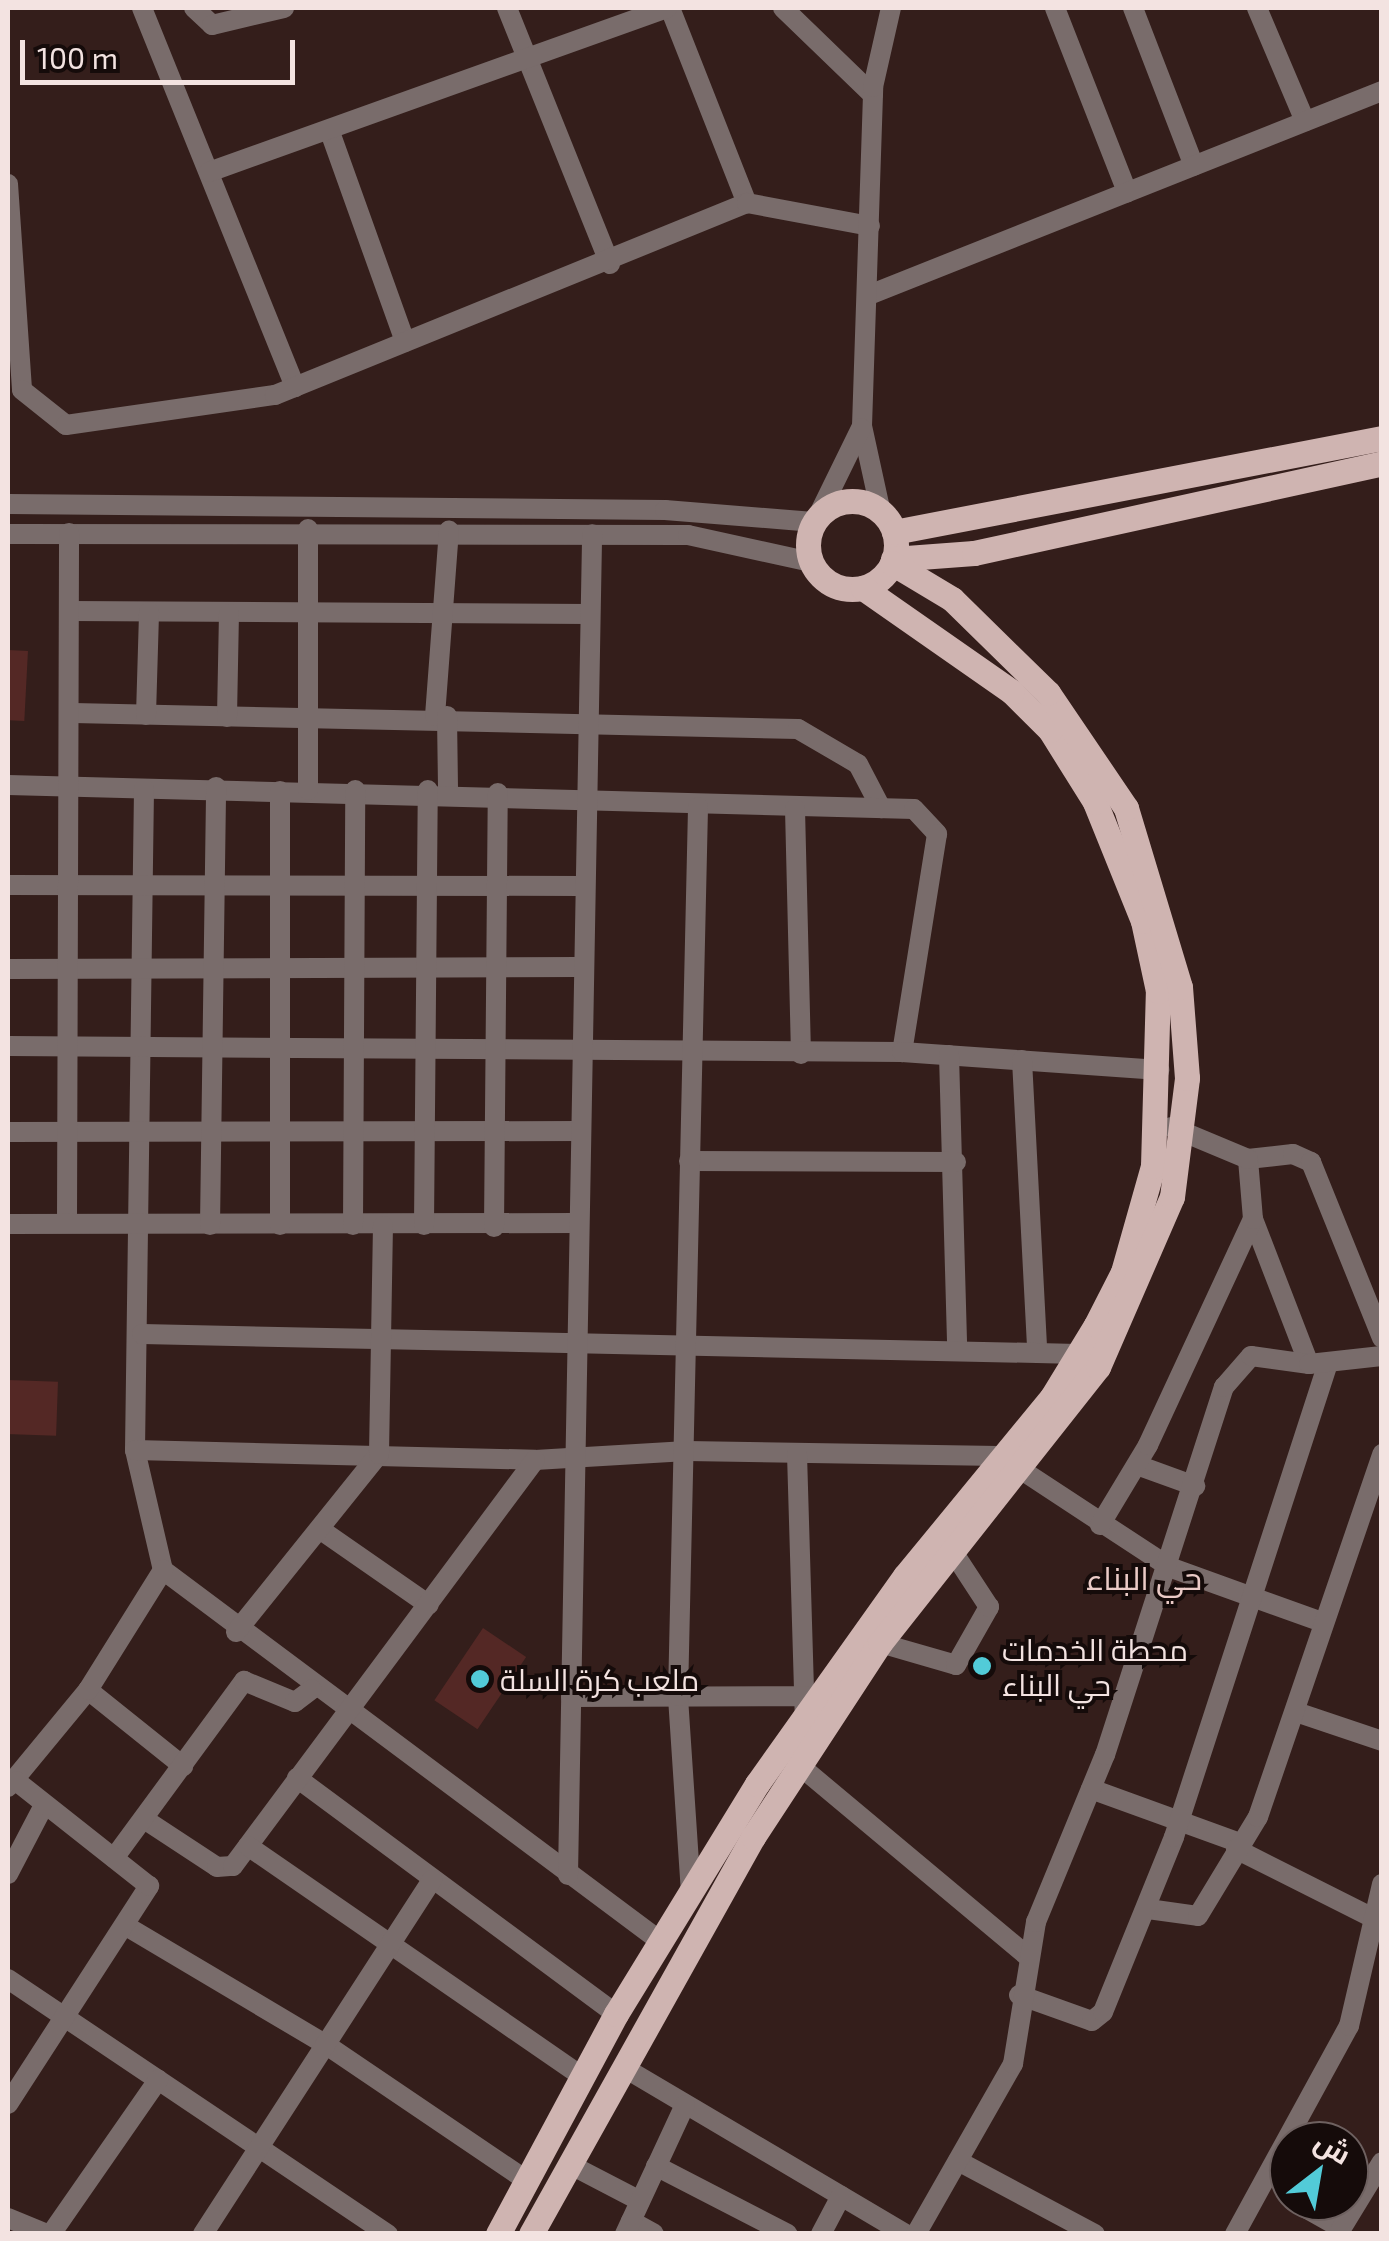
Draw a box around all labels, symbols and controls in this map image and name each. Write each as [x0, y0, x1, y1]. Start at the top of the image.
scale bar [25, 20, 300, 82]
text: 100 m [37, 39, 118, 75]
district label: حي البناء [1086, 1558, 1202, 1596]
place label: محطة الخدمات حي البناء [1002, 1631, 1188, 1702]
marker: محطة الخدمات حي البناء [971, 1655, 993, 1677]
place label: ملعب كرة السلة [500, 1661, 699, 1697]
marker: ملعب كرة السلة [469, 1668, 491, 1690]
north arrow [1269, 2121, 1369, 2221]
text: ش [1309, 2123, 1358, 2171]

